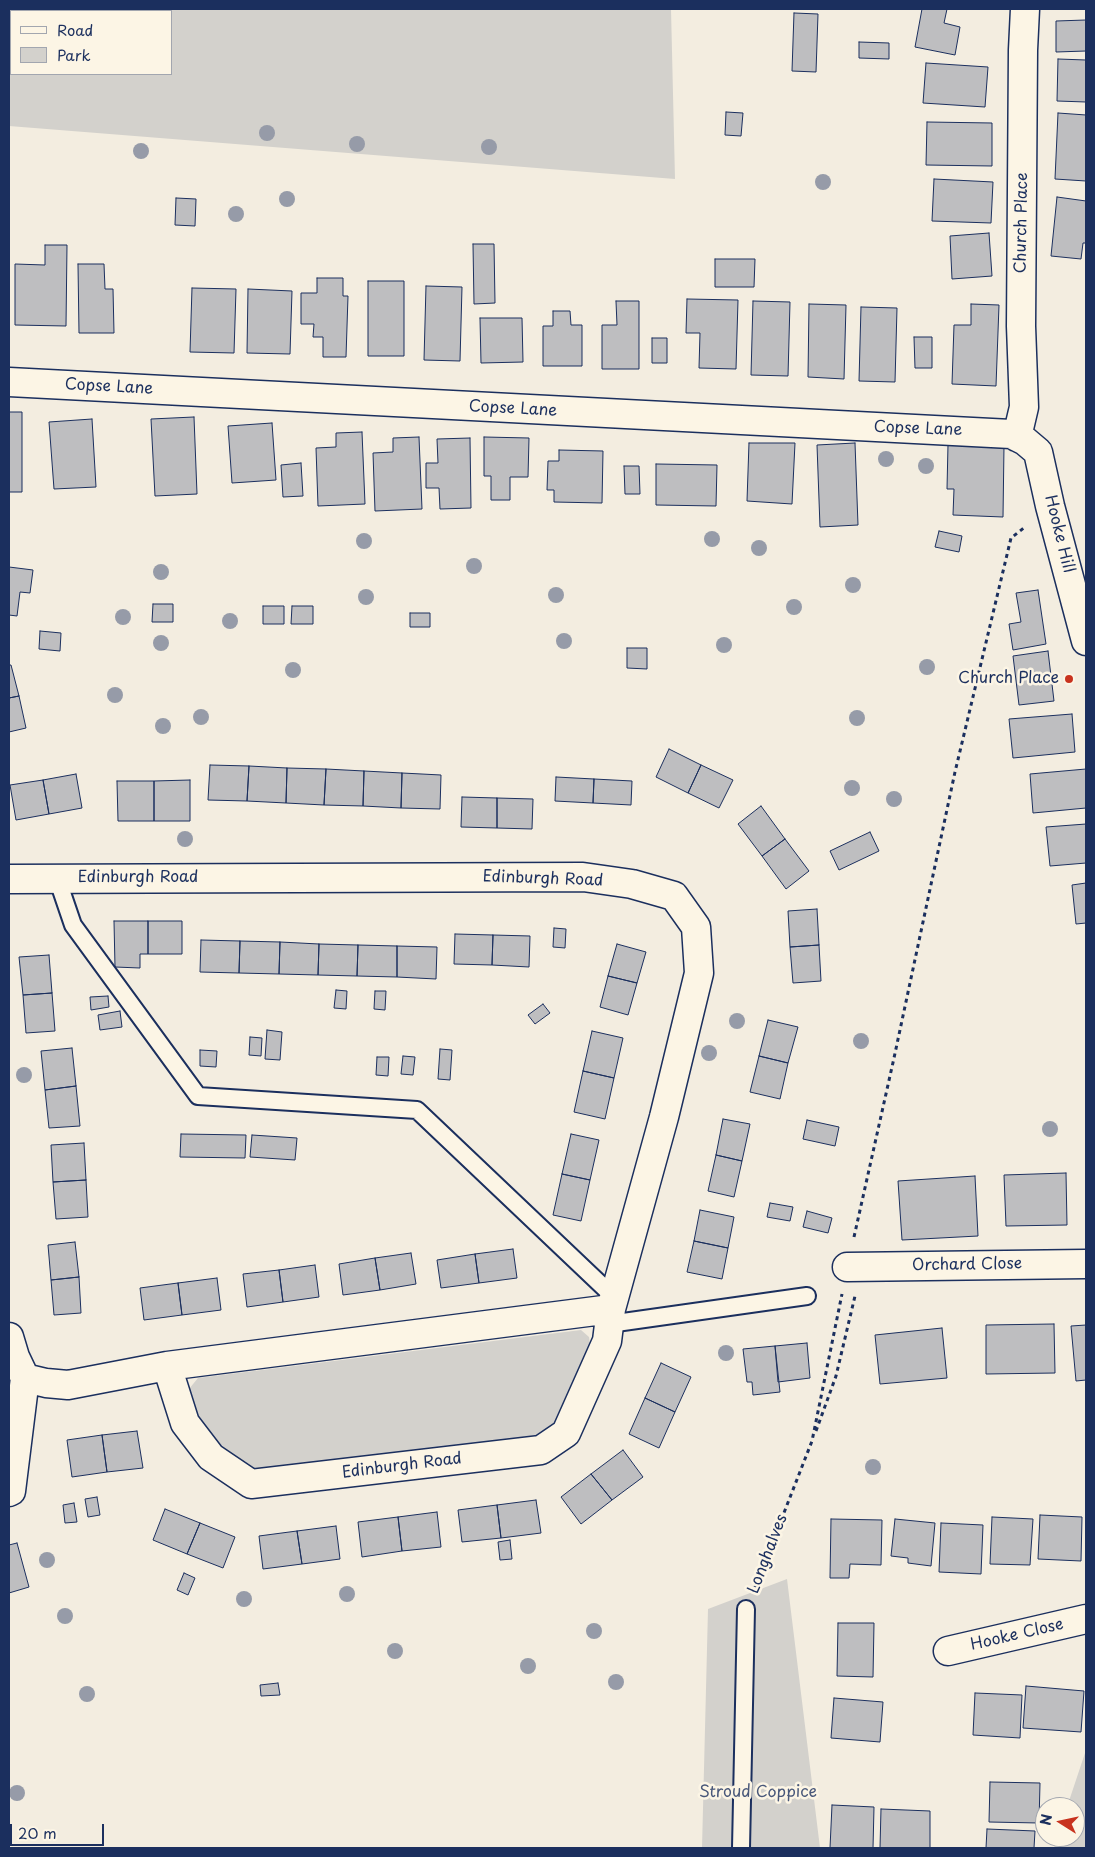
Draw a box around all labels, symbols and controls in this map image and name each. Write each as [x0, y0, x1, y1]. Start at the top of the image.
legend [10, 10, 172, 75]
text: Road [57, 18, 93, 41]
text: Park [57, 43, 91, 66]
street label: Church Place [1012, 172, 1032, 274]
street label: Copse Lane [64, 375, 154, 399]
street label: Copse Lane [468, 397, 558, 421]
street label: Copse Lane [873, 418, 963, 440]
street label: Hooke Hill [1040, 493, 1078, 575]
place label: Church Place [958, 669, 1059, 689]
marker: Church Place [1063, 673, 1075, 685]
street label: Edinburgh Road [482, 867, 604, 891]
street label: Edinburgh Road [78, 868, 198, 888]
street label: Orchard Close [912, 1254, 1022, 1276]
street label: Edinburgh Road [341, 1449, 463, 1483]
street label: Longhalves [744, 1512, 792, 1596]
street label: Hooke Close [969, 1615, 1065, 1655]
park label: Stroud Coppice [699, 1783, 817, 1803]
north arrow [1035, 1797, 1085, 1847]
text: N [1034, 1812, 1057, 1827]
scale bar [12, 1814, 106, 1846]
text: 20 m [18, 1821, 57, 1844]

